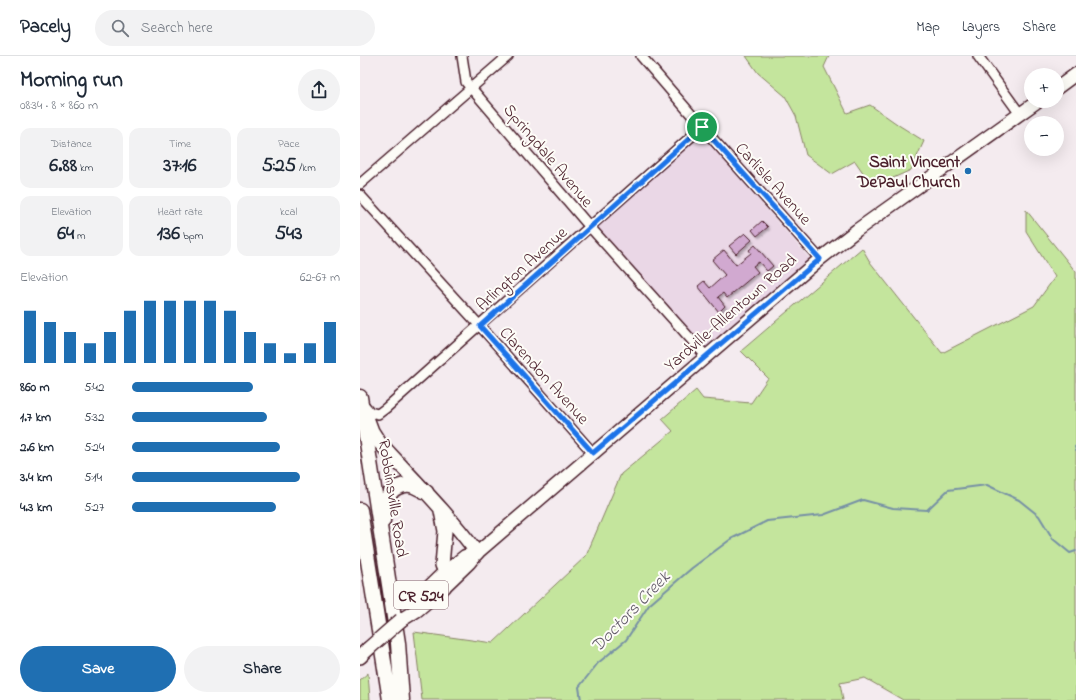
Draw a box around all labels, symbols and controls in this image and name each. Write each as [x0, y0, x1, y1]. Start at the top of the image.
search box [95, 10, 375, 46]
text: Pacely [20, 14, 71, 41]
icon: search [109, 17, 131, 39]
text: Search here [141, 17, 213, 39]
text: Map [916, 17, 940, 38]
text: Layers [962, 17, 1000, 38]
text: Share [1022, 17, 1056, 38]
text: Morning run [20, 65, 123, 97]
map controls [1024, 68, 1064, 156]
button: + [1024, 68, 1064, 108]
button: share [298, 69, 340, 111]
text: 08:34 · 8 × 860 m [20, 96, 98, 115]
street label: Springdale Avenue [495, 99, 599, 215]
pin [685, 110, 719, 144]
icon: arrive [691, 116, 713, 138]
button: − [1024, 116, 1064, 156]
text: Distance [51, 136, 92, 152]
text: Time [169, 136, 191, 152]
text: Pace [278, 136, 299, 152]
street label: Carlisle Avenue [729, 137, 817, 231]
place label: Saint Vincent DePaul Church [856, 150, 960, 195]
text: 6.88 [49, 152, 77, 181]
text: 37:16 [163, 152, 197, 181]
text: 5:25 [262, 152, 296, 181]
text: km [77, 160, 93, 176]
text: /km [296, 160, 316, 176]
marker: Saint Vincent DePaul Church [963, 166, 973, 176]
text: Elevation [51, 204, 92, 220]
text: Heart rate [157, 204, 203, 220]
text: kcal [280, 204, 297, 220]
text: 64 [57, 220, 74, 249]
text: 136 [157, 220, 180, 249]
text: 543 [275, 220, 303, 249]
street label: Arlington Avenue [471, 221, 575, 319]
text: m [74, 228, 86, 244]
text: bpm [180, 228, 203, 244]
street label: Yardville-Allentown Road [659, 248, 803, 378]
text: Elevation [20, 268, 68, 287]
text: 62–67 m [300, 268, 340, 287]
street label: Clarendon Avenue [493, 321, 595, 431]
text: 860 m [20, 378, 50, 397]
text: 5:42 [84, 378, 104, 397]
text: 1.7 km [20, 408, 51, 427]
text: 5:32 [84, 408, 104, 427]
street label: Robbinsville Road [371, 437, 414, 560]
text: 2.6 km [20, 438, 54, 457]
text: 5:24 [84, 438, 104, 457]
text: 3.4 km [20, 468, 52, 487]
text: 5:14 [84, 468, 102, 487]
text: 4.3 km [20, 498, 52, 517]
text: 5:27 [84, 498, 104, 517]
water label: Doctors Creek [586, 565, 678, 659]
road number: CR 524 [394, 581, 448, 609]
button: Save [20, 646, 176, 692]
button: Share [184, 646, 340, 692]

